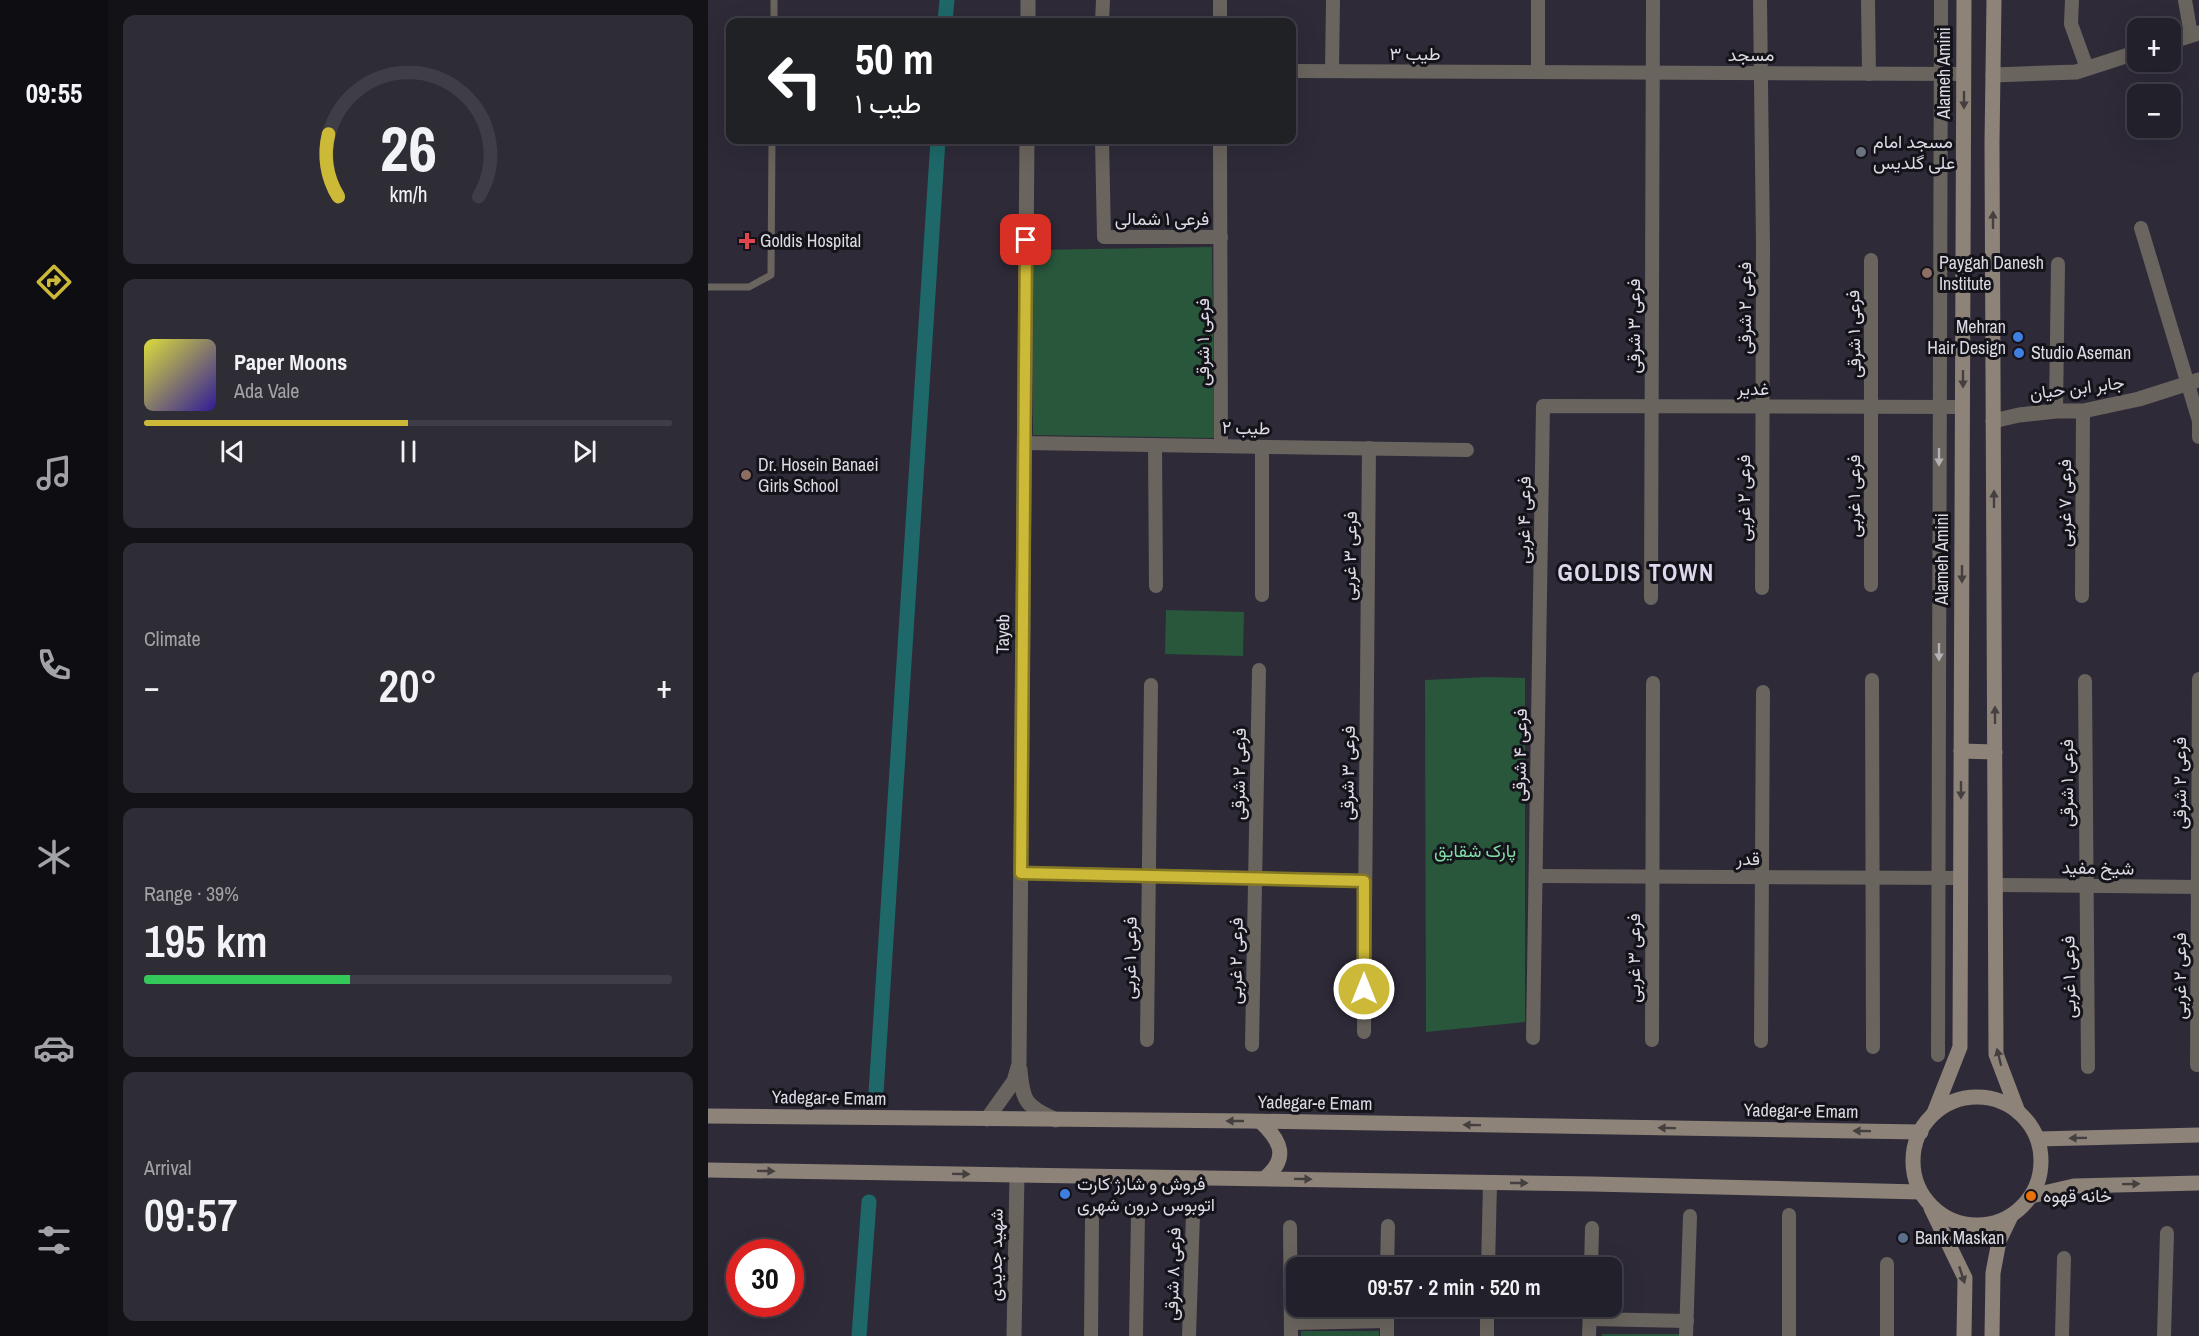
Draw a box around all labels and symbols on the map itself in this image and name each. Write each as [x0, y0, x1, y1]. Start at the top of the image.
street label: Alameh Amini [1931, 27, 1956, 120]
street label: طیب ۳ [1390, 41, 1440, 66]
street label: مسجد [1728, 42, 1774, 67]
one-way arrow [1959, 91, 1969, 110]
place label: مسجد امام علی گلدیس [1873, 129, 1955, 175]
marker: مسجد امام علی گلدیس [1854, 145, 1868, 159]
street label: فرعی ۱ شمالی [1115, 206, 1209, 231]
one-way arrow [1988, 211, 1998, 230]
pin [1000, 214, 1051, 265]
place label: Goldis Hospital [760, 228, 861, 253]
marker: Goldis Hospital [738, 232, 756, 250]
place label: Paygah Danesh Institute [1939, 250, 2044, 296]
street label: فرعی ۲ شرقی [1732, 262, 1757, 354]
marker: Paygah Danesh Institute [1920, 266, 1934, 280]
street label: فرعی ۳ شرقی [1621, 279, 1646, 373]
street label: فرعی ۱ شرقی [1840, 290, 1867, 378]
street label: فرعی ۱ شرقی [1190, 298, 1215, 386]
place label: Mehran Hair Design [1927, 314, 2006, 360]
marker: Mehran Hair Design [2011, 330, 2025, 344]
place label: Studio Aseman [2031, 340, 2131, 365]
marker: Studio Aseman [2012, 346, 2026, 360]
street label: جابر ابن حیان [2028, 369, 2126, 406]
one-way arrow [1958, 370, 1968, 389]
street label: غدیر [1736, 376, 1769, 401]
street label: طیب ۲ [1222, 415, 1270, 440]
one-way arrow [1934, 448, 1944, 467]
place label: Dr. Hosein Banaei Girls School [758, 452, 879, 498]
street label: فرعی ۲ غربی [1731, 454, 1756, 542]
street label: فرعی ۱ غربی [1841, 455, 1866, 537]
street label: فرعی ۷ غربی [2052, 459, 2077, 547]
marker: Dr. Hosein Banaei Girls School [739, 468, 753, 482]
street label: فرعی ۴ غربی [1510, 476, 1537, 564]
one-way arrow [1989, 490, 1999, 509]
street label: فرعی ۳ غربی [1336, 511, 1363, 601]
street label: Alameh Amini [1929, 513, 1954, 606]
district label: GOLDIS TOWN [1557, 556, 1715, 588]
one-way arrow [1957, 565, 1967, 584]
street label: Tayeb [990, 614, 1015, 654]
one-way arrow [1934, 643, 1944, 662]
one-way arrow [1990, 706, 2000, 725]
street label: فرعی ۴ شرقی [1506, 708, 1533, 802]
street label: فرعی ۳ شرقی [1334, 725, 1361, 821]
street label: فرعی ۲ شرقی [1225, 728, 1252, 820]
street label: فرعی ۲ شرقی [2167, 737, 2192, 829]
street label: فرعی ۱ شرقی [2054, 739, 2079, 827]
one-way arrow [1956, 781, 1966, 800]
park label: پارک شقایق [1434, 838, 1516, 863]
street label: قدر [1735, 846, 1760, 871]
street label: شیخ مفید [2061, 854, 2135, 881]
street label: فرعی ۳ غربی [1621, 913, 1646, 1003]
street label: فرعی ۱ غربی [1116, 916, 1143, 1000]
street label: فرعی ۲ غربی [1222, 917, 1249, 1005]
street label: فرعی ۲ غربی [2167, 932, 2192, 1020]
street label: فرعی ۱ غربی [2055, 935, 2082, 1019]
position arrow [1332, 957, 1396, 1021]
one-way arrow [1993, 1048, 2003, 1066]
street label: Yadegar-e Emam [772, 1084, 887, 1111]
street label: Yadegar-e Emam [1258, 1089, 1373, 1116]
street label: Yadegar-e Emam [1744, 1097, 1859, 1124]
one-way arrow [1226, 1116, 1245, 1126]
one-way arrow [1463, 1120, 1482, 1130]
one-way arrow [1658, 1123, 1677, 1133]
one-way arrow [1853, 1126, 1872, 1136]
one-way arrow [2068, 1134, 2087, 1143]
one-way arrow [757, 1166, 776, 1176]
one-way arrow [952, 1170, 971, 1179]
place label: فروش و شارژ کارت اتوبوس درون شهری [1077, 1171, 1215, 1217]
one-way arrow [1294, 1174, 1313, 1184]
one-way arrow [1510, 1178, 1529, 1188]
one-way arrow [2121, 1180, 2140, 1189]
place label: خانه قهوه [2043, 1183, 2112, 1208]
marker: فروش و شارژ کارت اتوبوس درون شهری [1058, 1187, 1072, 1201]
marker: خانه قهوه [2024, 1189, 2038, 1203]
street label: شهید جدیدی [982, 1208, 1009, 1302]
place label: Bank Maskan [1915, 1225, 2004, 1250]
street label: فرعی ۸ شرقی [1158, 1227, 1187, 1321]
marker: Bank Maskan [1896, 1231, 1910, 1245]
speed limit sign: 30 [726, 1239, 804, 1317]
one-way arrow [1958, 1266, 1967, 1284]

